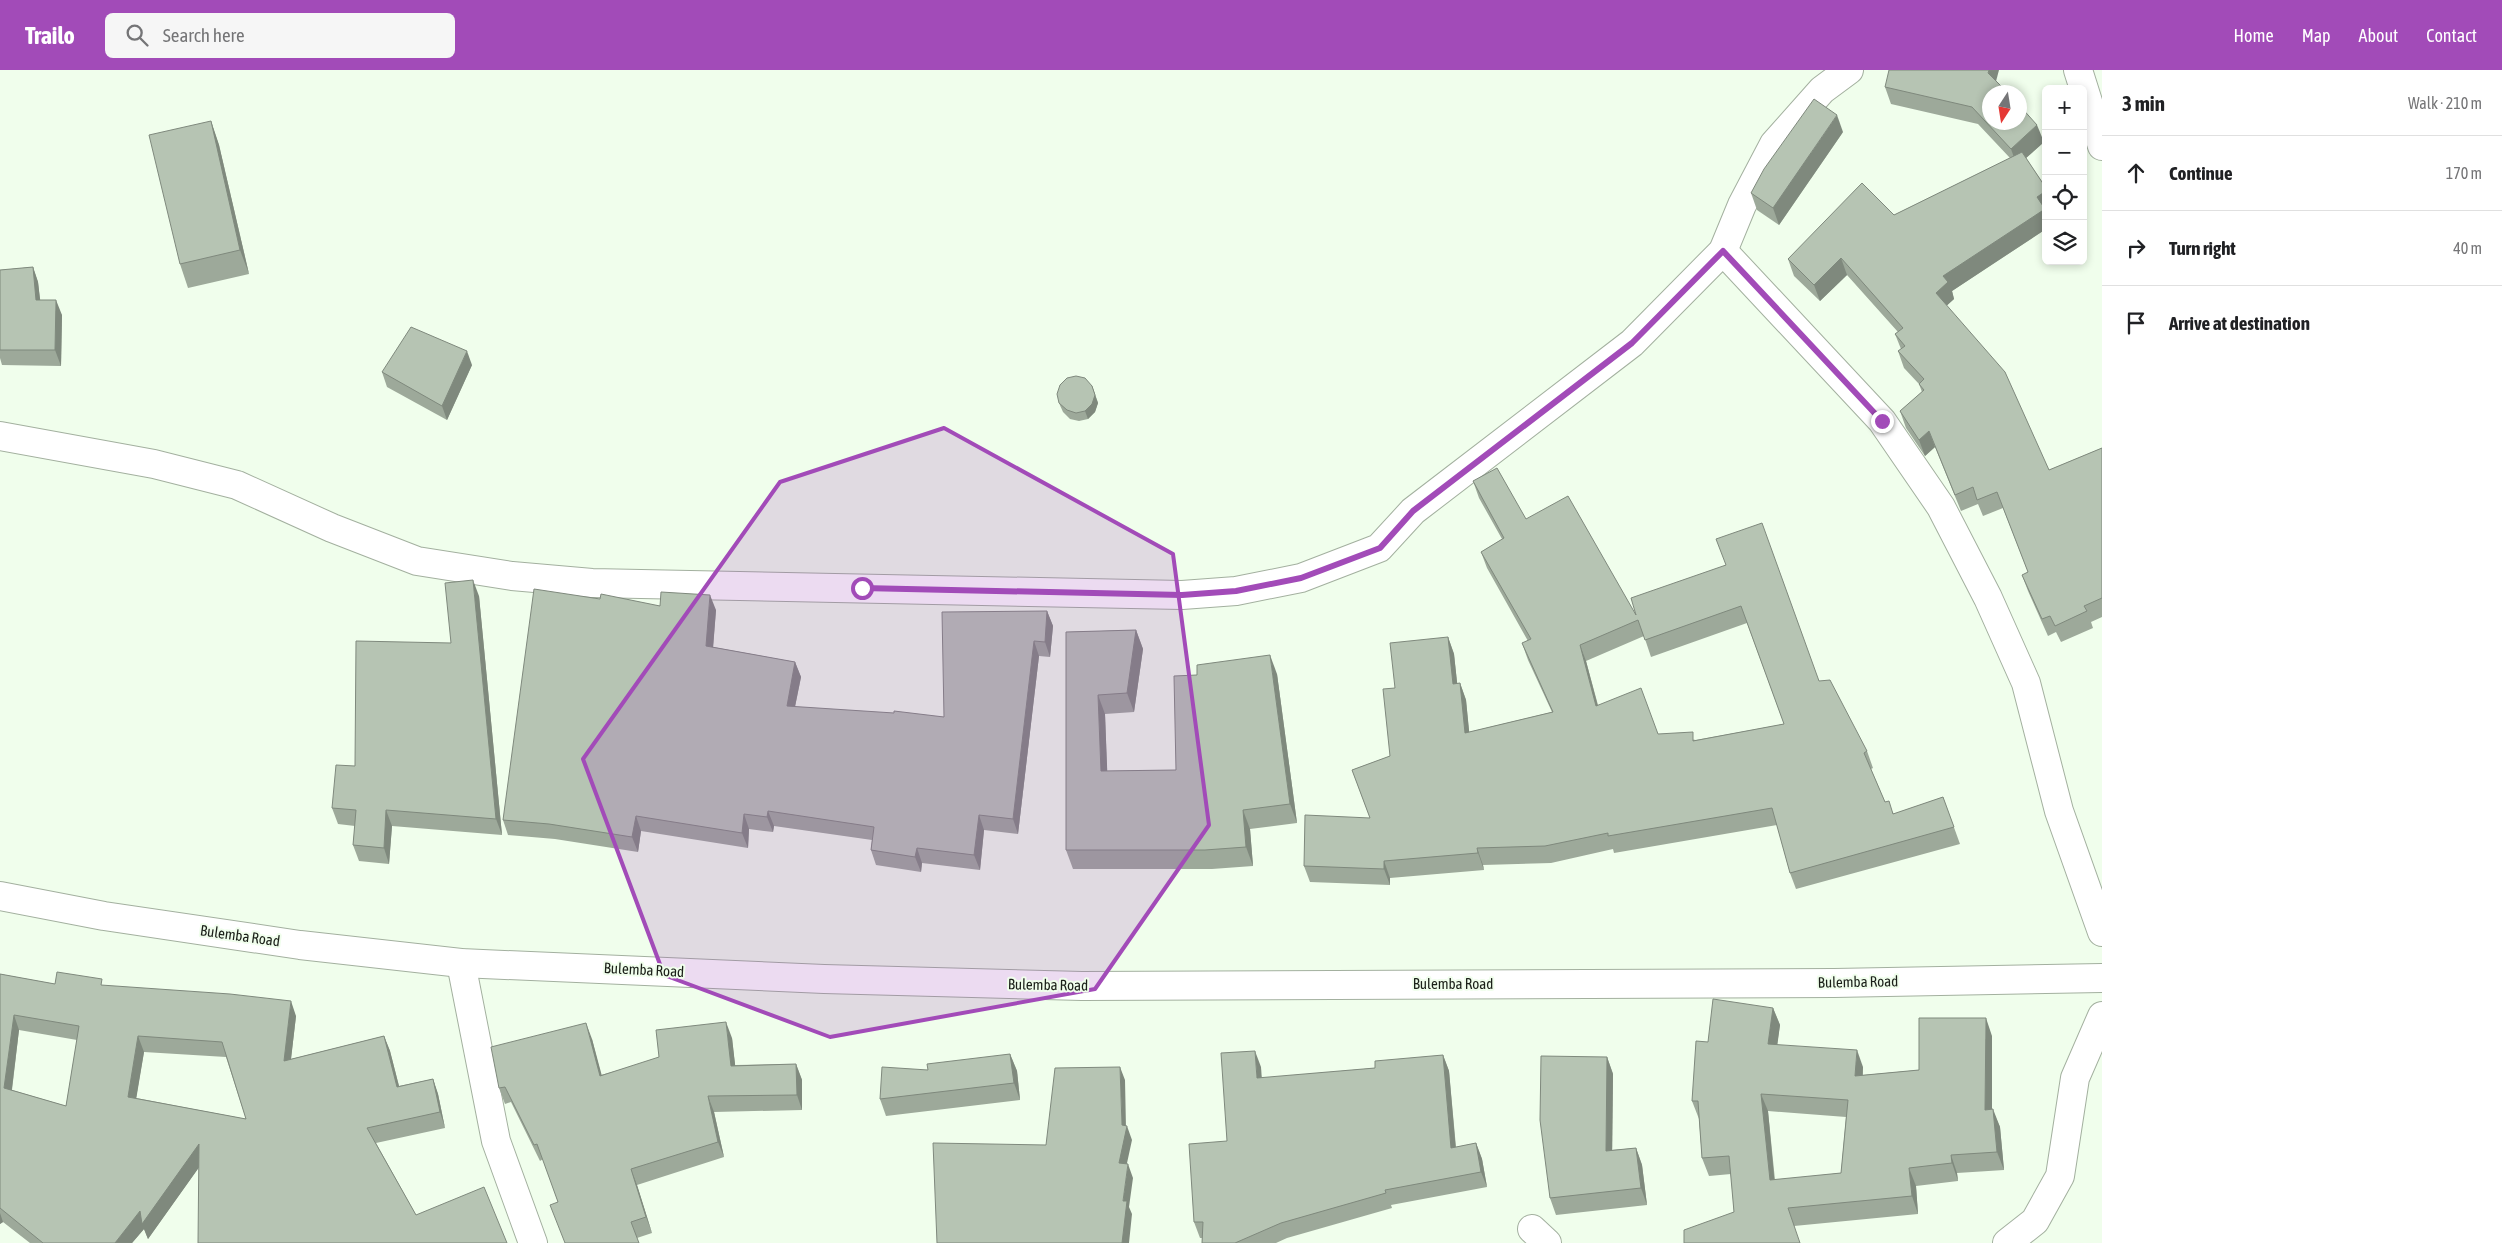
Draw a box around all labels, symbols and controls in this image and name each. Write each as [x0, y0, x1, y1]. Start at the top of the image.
search box [105, 13, 455, 58]
icon: search [123, 21, 151, 49]
text: Trailo [25, 22, 75, 49]
text: Search here [163, 24, 245, 46]
text: Home [2234, 25, 2274, 46]
text: Map [2302, 25, 2331, 46]
text: About [2359, 25, 2398, 46]
text: Contact [2426, 25, 2477, 46]
north arrow [1982, 85, 2027, 130]
map controls [2042, 85, 2087, 265]
button: + [2042, 85, 2087, 130]
text: 3 min [2122, 91, 2165, 115]
text: Walk · 210 m [2408, 94, 2482, 112]
button: − [2042, 130, 2087, 175]
icon: ahead [2122, 159, 2150, 187]
text: Continue [2169, 162, 2233, 184]
text: 170 m [2446, 164, 2482, 182]
button: locate [2042, 175, 2087, 220]
button: layers [2042, 220, 2087, 265]
icon: right [2122, 234, 2150, 262]
text: Turn right [2169, 237, 2236, 259]
text: 40 m [2453, 239, 2482, 257]
icon: arrive [2122, 309, 2150, 337]
text: Arrive at destination [2169, 312, 2310, 334]
route end [1871, 410, 1894, 433]
route start [851, 577, 874, 600]
street label: Bulemba Road [199, 921, 281, 950]
street label: Bulemba Road [603, 959, 685, 980]
street label: Bulemba Road [1818, 972, 1898, 991]
street label: Bulemba Road [1008, 975, 1088, 994]
street label: Bulemba Road [1413, 975, 1493, 992]

